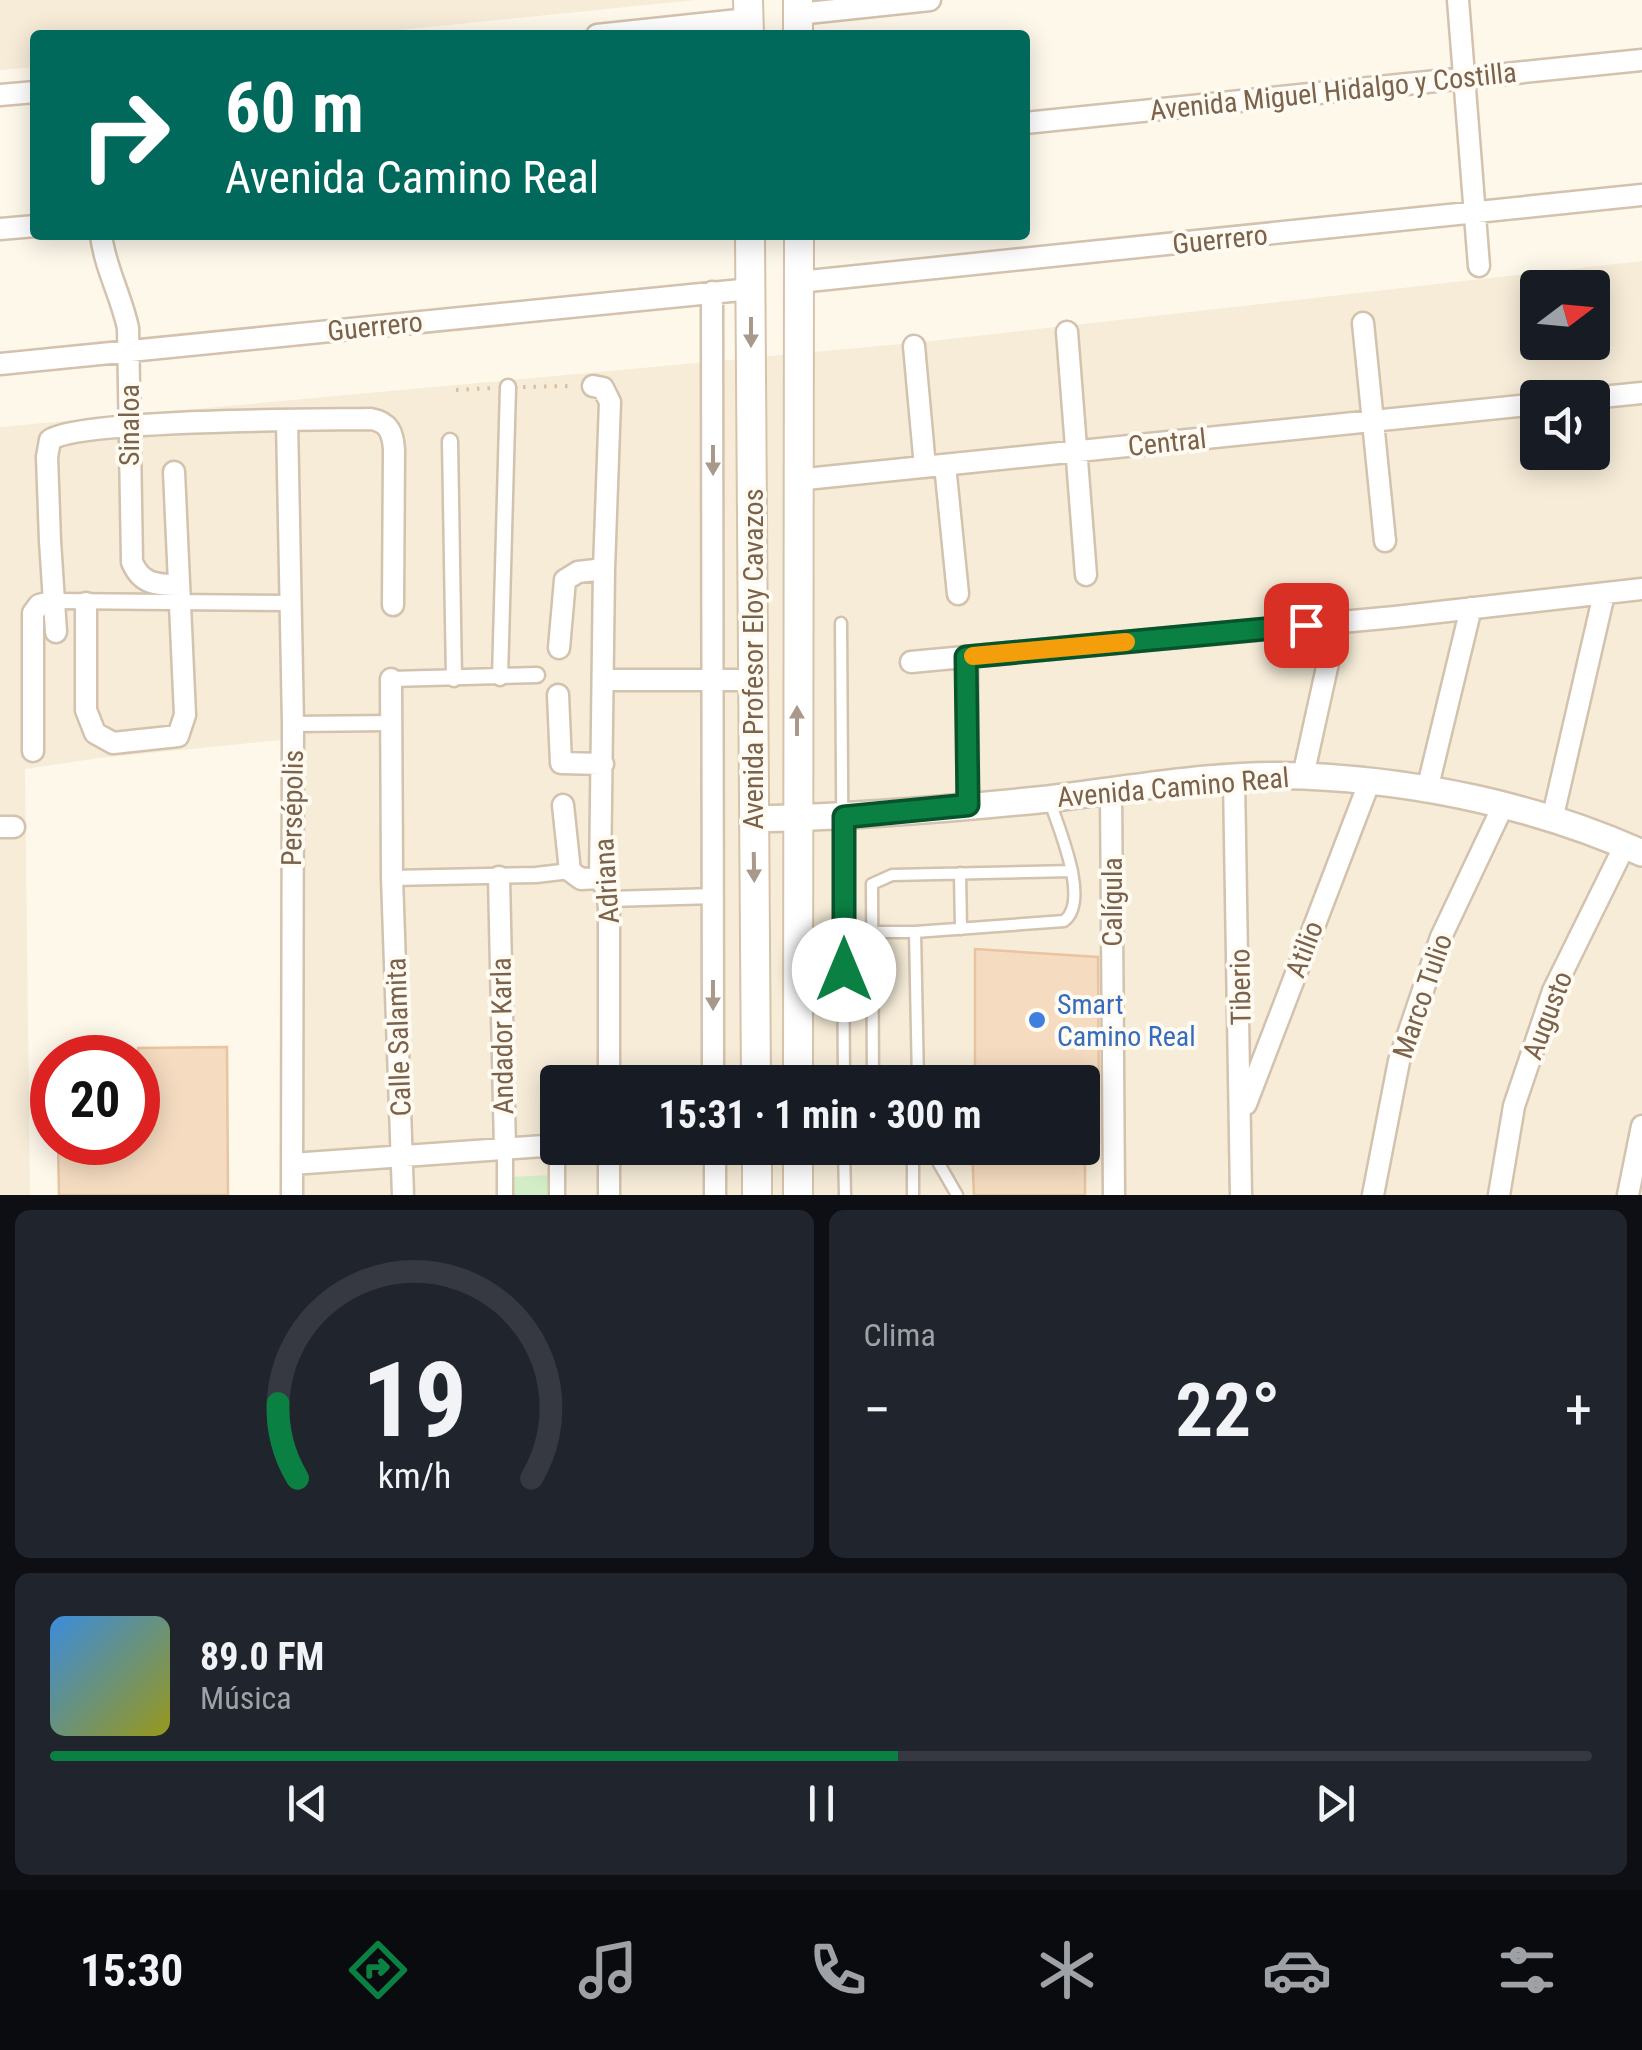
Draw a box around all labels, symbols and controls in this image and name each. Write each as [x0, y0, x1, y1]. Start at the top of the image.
street label: Avenida Miguel Hidalgo y Costilla [1148, 56, 1518, 127]
text: 60 m [225, 67, 364, 149]
icon: right [60, 70, 190, 200]
text: Avenida Camino Real [225, 151, 599, 204]
street label: Guerrero [1171, 218, 1269, 261]
north arrow [1520, 270, 1610, 360]
map controls [1520, 270, 1610, 470]
street label: Guerrero [326, 305, 424, 348]
one-way arrow [743, 317, 759, 349]
button: sound [1520, 380, 1610, 470]
street label: Sinaloa [113, 384, 146, 466]
street label: Central [1126, 422, 1208, 463]
one-way arrow [705, 444, 721, 476]
street label: Avenida Profesor Eloy Cavazos [737, 489, 770, 829]
pin [1264, 583, 1349, 668]
icon: arrive [1279, 598, 1334, 653]
one-way arrow [789, 705, 805, 737]
street label: Persépolis [275, 750, 310, 866]
street label: Avenida Camino Real [1056, 761, 1290, 814]
street label: Adriana [587, 837, 626, 925]
one-way arrow [746, 852, 762, 884]
street label: Calígula [1096, 857, 1129, 947]
street label: Atilio [1279, 916, 1330, 982]
position arrow [792, 918, 896, 1022]
street label: Marco Tulio [1386, 930, 1459, 1063]
street label: Tiberio [1223, 948, 1258, 1026]
street label: Calle Salamita [379, 957, 418, 1117]
street label: Andador Karla [485, 957, 520, 1115]
street label: Augusto [1516, 966, 1579, 1064]
one-way arrow [705, 979, 721, 1011]
place label: Smart Camino Real [1057, 988, 1196, 1053]
marker: Smart Camino Real [1026, 1009, 1048, 1031]
speed limit sign: 20 [30, 1035, 160, 1165]
text: 15:31 · 1 min · 300 m [659, 1093, 981, 1137]
text: Clima [864, 1316, 936, 1354]
text: 19 [362, 1340, 467, 1461]
text: 22° [1175, 1366, 1280, 1454]
text: − [864, 1378, 891, 1442]
text: + [1565, 1378, 1592, 1442]
text: km/h [377, 1455, 451, 1497]
text: 89.0 FM [200, 1635, 324, 1679]
text: Música [200, 1679, 292, 1717]
icon: previous [280, 1776, 335, 1831]
icon: pause [794, 1776, 849, 1831]
icon: next [1308, 1776, 1363, 1831]
icon: directions [343, 1935, 413, 2005]
icon: music [573, 1935, 643, 2005]
icon: phone [803, 1935, 873, 2005]
icon: climate [1032, 1935, 1102, 2005]
icon: car [1262, 1935, 1332, 2005]
icon: filters [1492, 1935, 1562, 2005]
text: 15:30 [80, 1944, 183, 1997]

